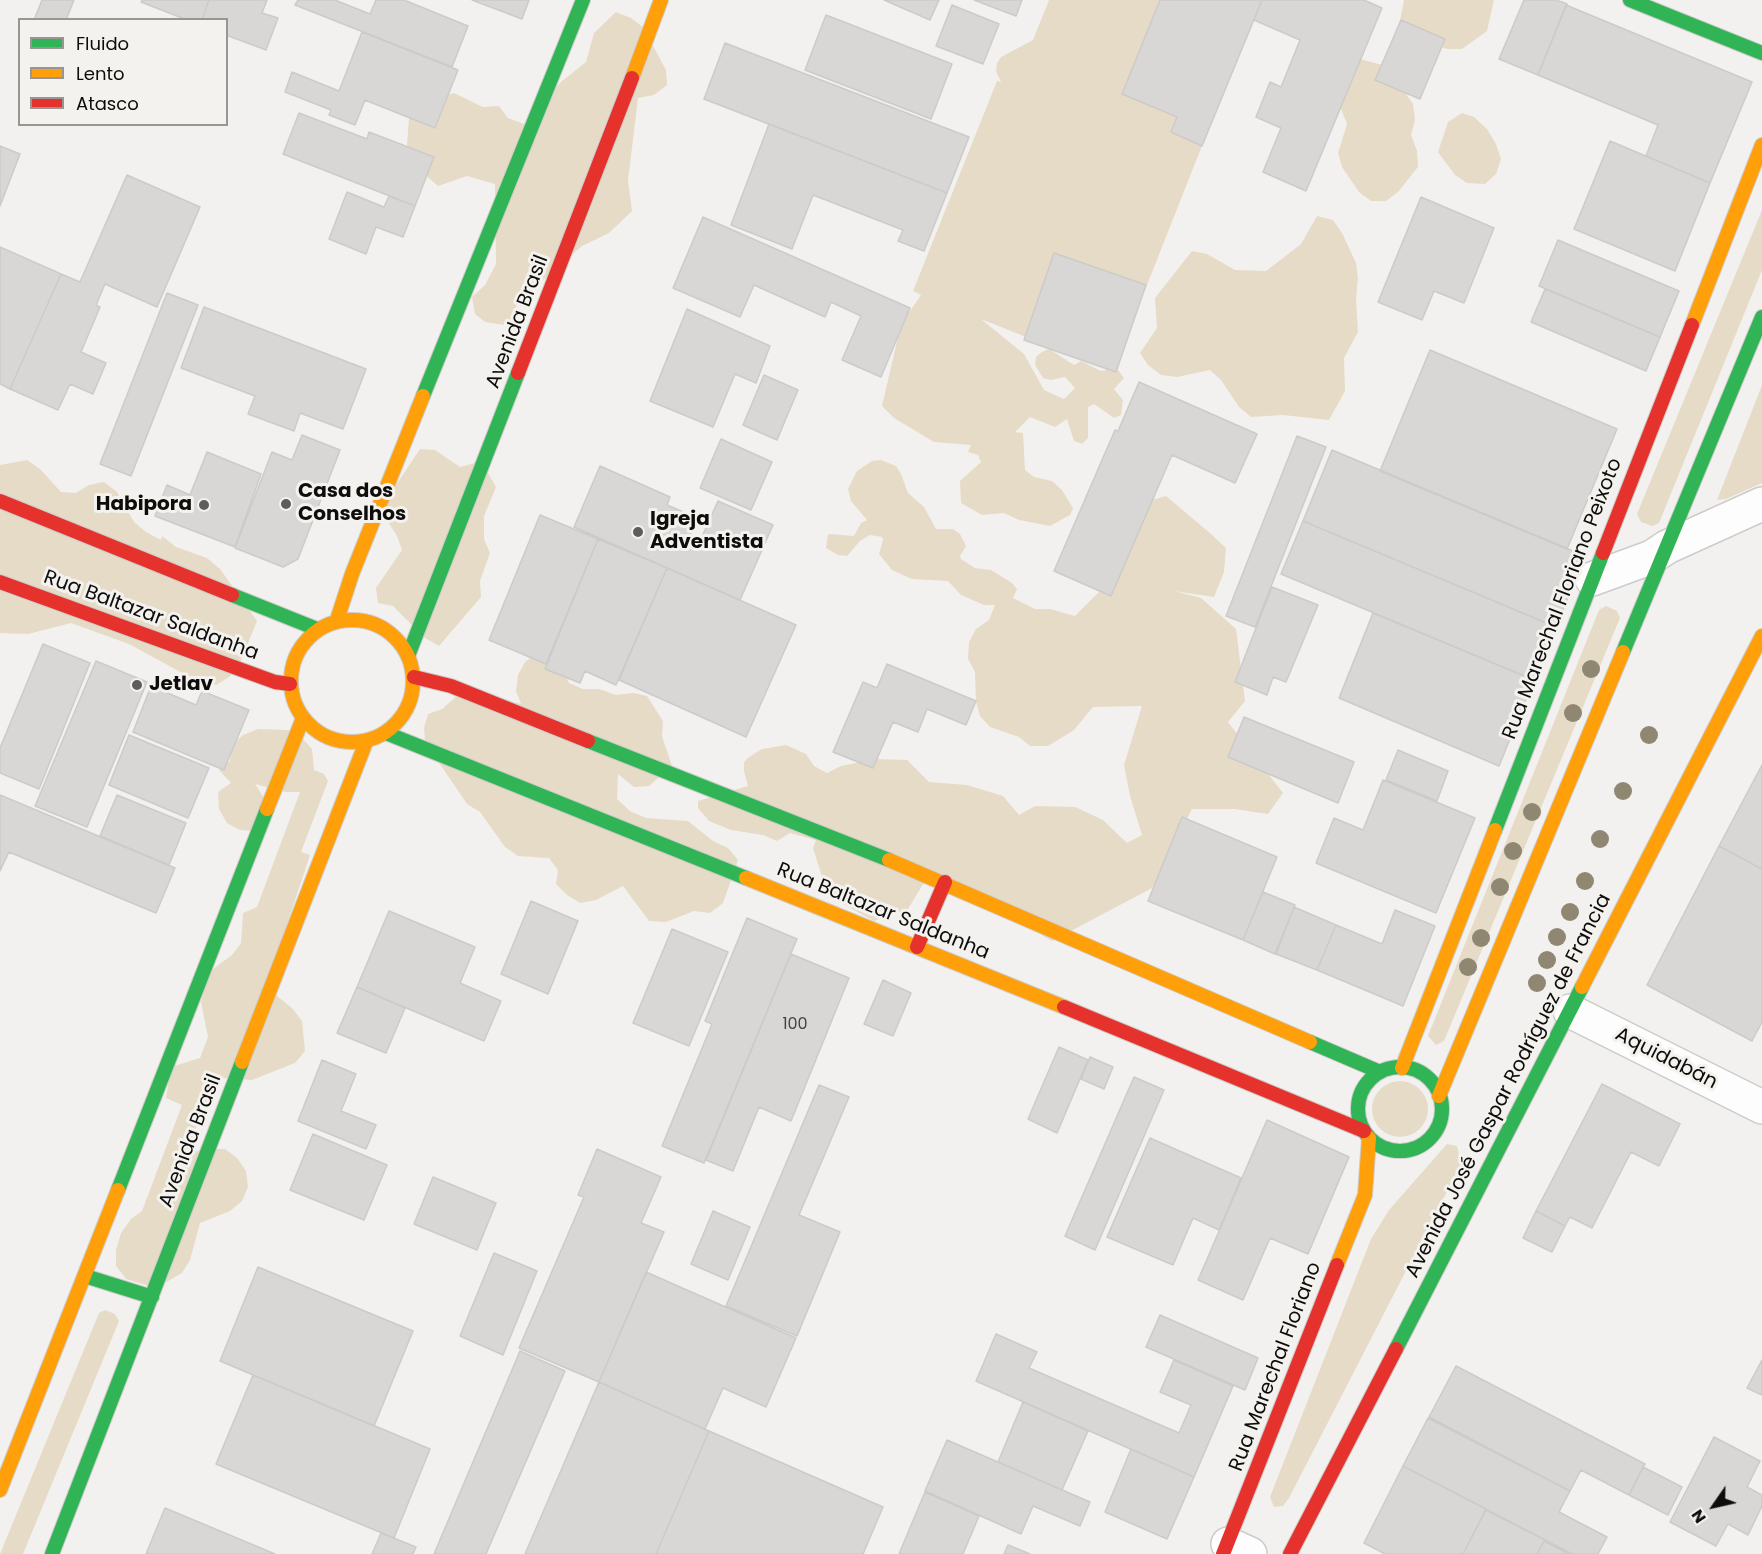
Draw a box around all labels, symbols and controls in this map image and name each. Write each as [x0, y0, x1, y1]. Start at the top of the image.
legend [18, 18, 228, 126]
text: Fluido [76, 31, 129, 56]
text: Lento [76, 61, 125, 86]
text: Atasco [76, 91, 139, 116]
street label: Avenida Brasil [482, 252, 554, 392]
street label: Rua Marechal Floriano Peixoto [1498, 455, 1628, 743]
place label: Casa dos Conselhos [298, 480, 406, 527]
place label: Habipora [96, 493, 192, 517]
marker: Casa dos Conselhos [279, 497, 293, 511]
marker: Habipora [197, 498, 211, 512]
place label: Igreja Adventista [650, 508, 764, 555]
marker: Igreja Adventista [631, 525, 645, 539]
street label: Rua Baltazar Saldanha [40, 566, 262, 666]
place label: Jetlav [149, 673, 213, 697]
marker: Jetlav [130, 678, 144, 692]
street label: Rua Baltazar Saldanha [773, 858, 993, 966]
street label: Avenida José Gaspar Rodríguez de Francia [1401, 890, 1617, 1282]
house number: 100 [782, 1015, 808, 1035]
street label: Aquidabán [1611, 1023, 1721, 1095]
street label: Avenida Brasil [155, 1071, 227, 1211]
street label: Rua Marechal Floriano [1225, 1259, 1327, 1475]
north arrow [1684, 1476, 1744, 1536]
text: N [1686, 1505, 1712, 1528]

